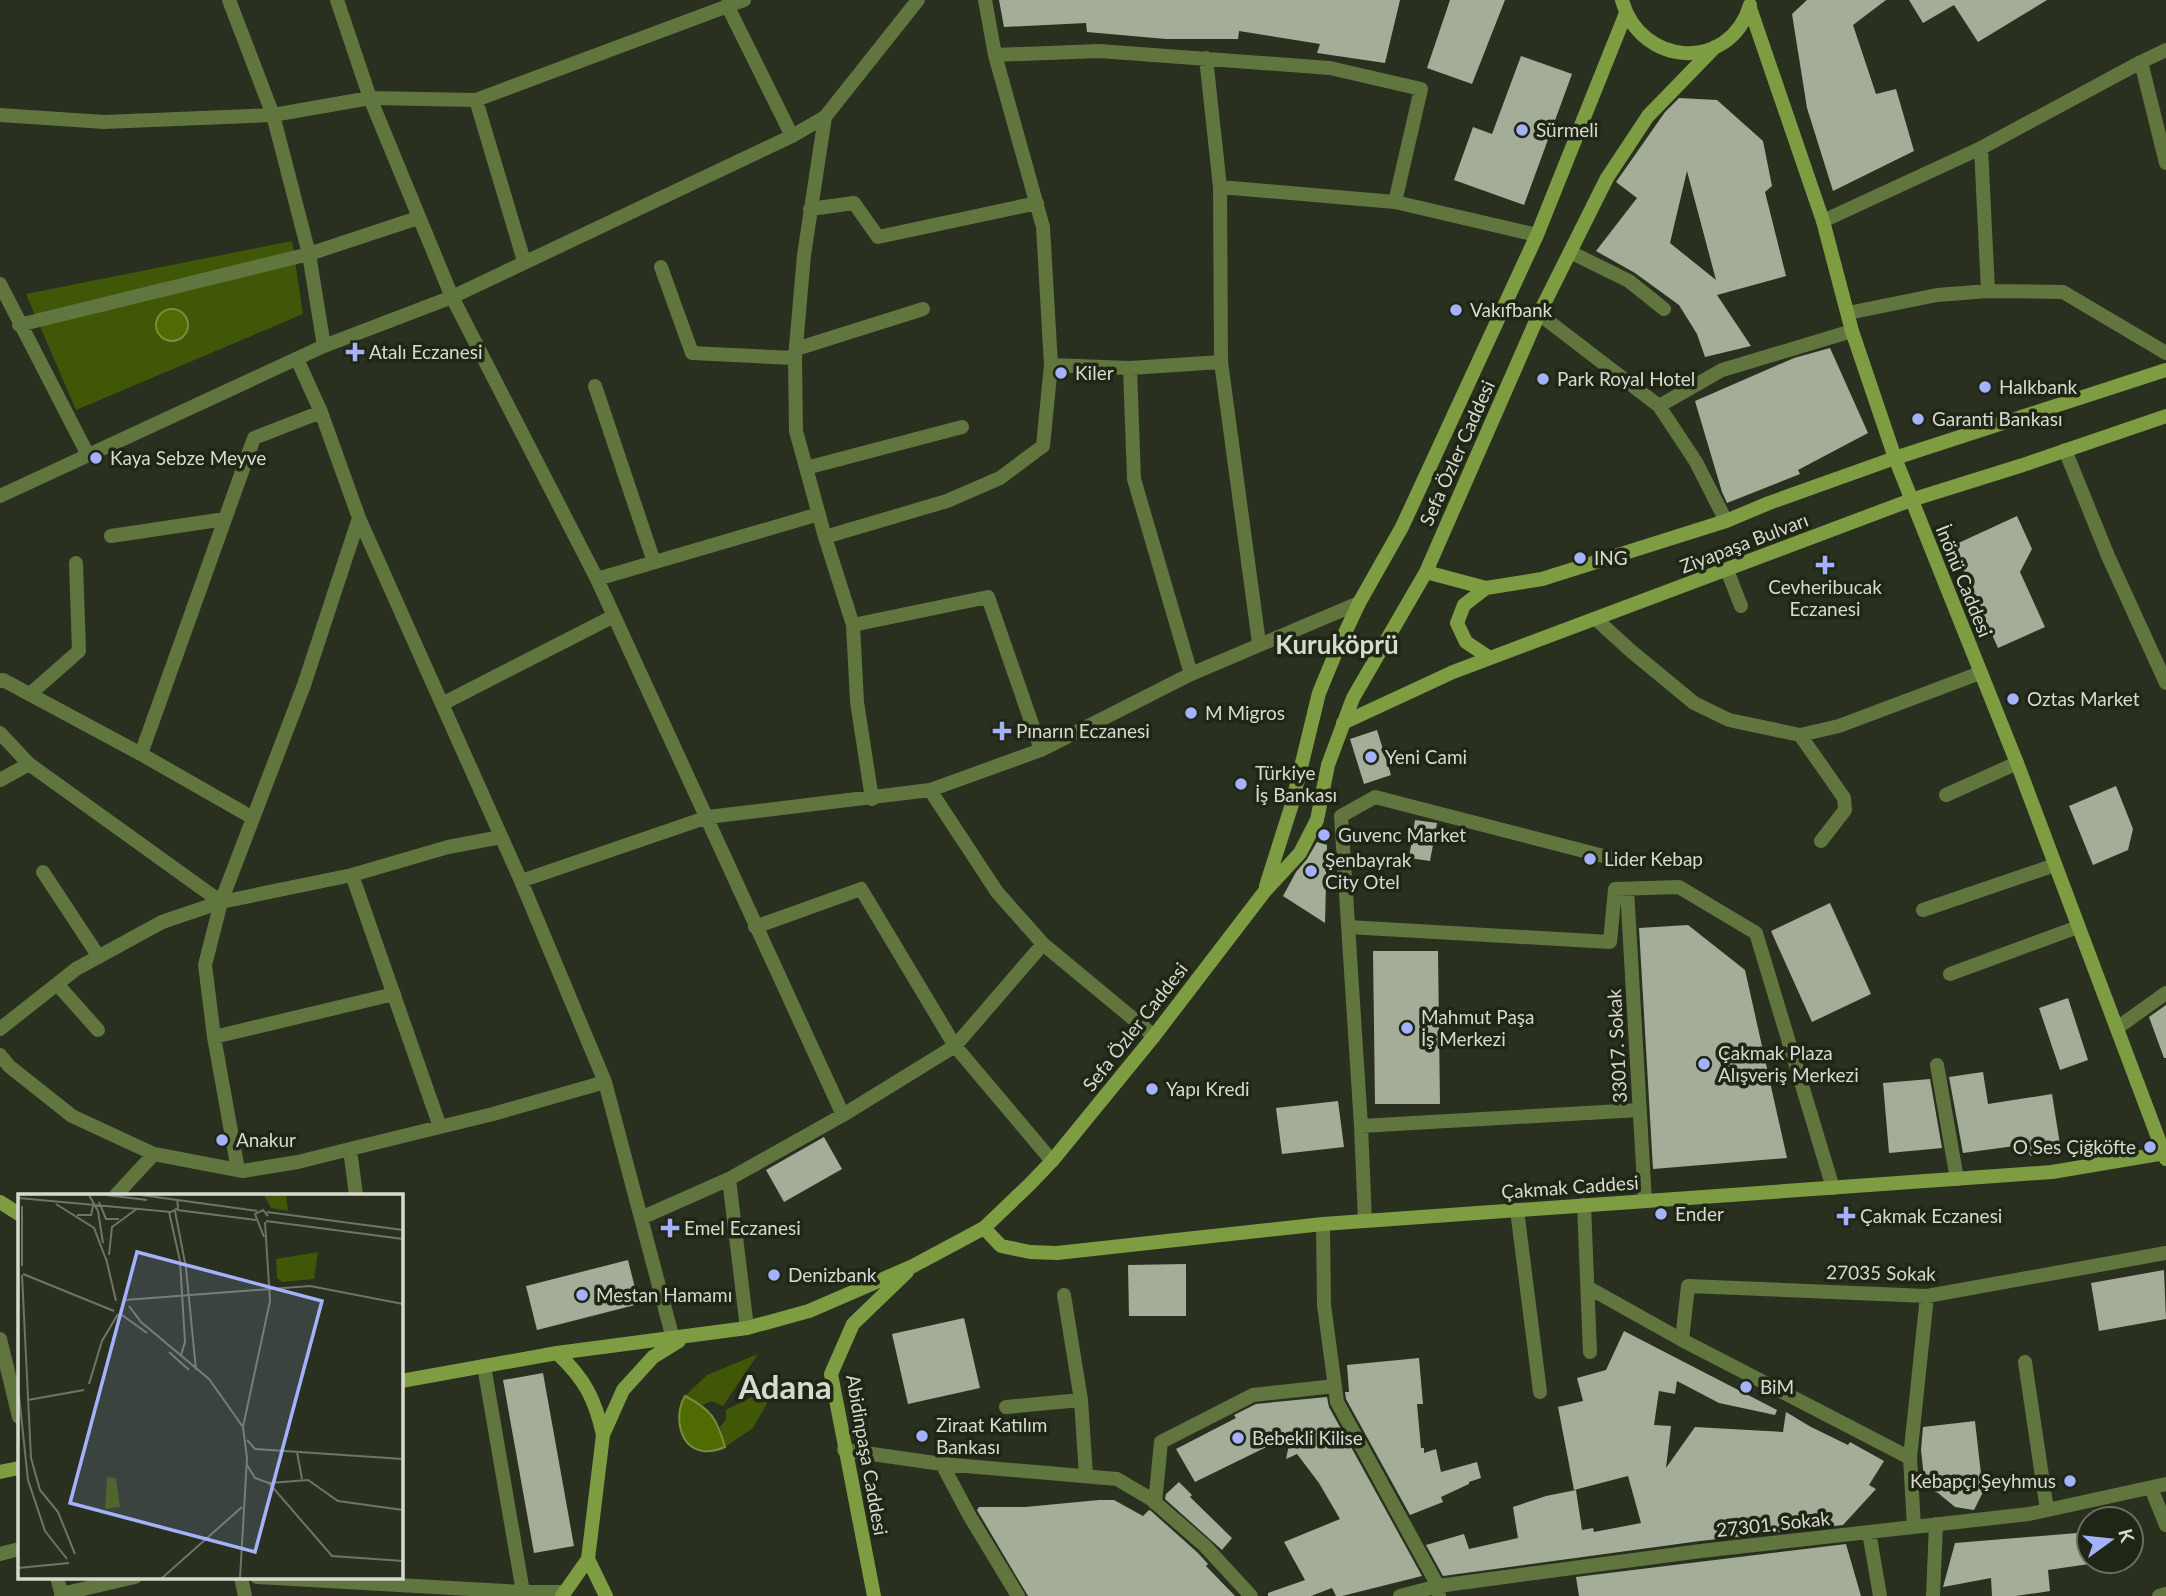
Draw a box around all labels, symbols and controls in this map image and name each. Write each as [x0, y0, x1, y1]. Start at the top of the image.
place label: Sürmeli [1536, 118, 1598, 141]
marker: Sürmeli [1514, 122, 1530, 138]
place label: Vakıfbank [1470, 298, 1553, 321]
marker: Vakıfbank [1448, 302, 1464, 318]
place label: Atalı Eczanesi [369, 340, 483, 363]
marker: Atalı Eczanesi [347, 344, 363, 360]
place label: Kiler [1075, 361, 1114, 384]
marker: Kiler [1053, 365, 1069, 381]
place label: Park Royal Hotel [1557, 367, 1695, 390]
marker: Park Royal Hotel [1535, 371, 1551, 387]
place label: Halkbank [1999, 375, 2077, 398]
street label: Sefa Özler Caddesi [1414, 376, 1499, 529]
marker: Halkbank [1977, 379, 1993, 395]
place label: Garanti Bankası [1932, 407, 2063, 430]
marker: Garanti Bankası [1910, 411, 1926, 427]
place label: Kaya Sebze Meyve [110, 446, 266, 469]
marker: Kaya Sebze Meyve [88, 450, 104, 466]
street label: Ziyapaşa Bulvarı [1677, 508, 1811, 578]
street label: İnönü Caddesi [1932, 521, 1997, 640]
place label: ING [1594, 546, 1628, 569]
marker: ING [1572, 550, 1588, 566]
marker: Cevheribucak Eczanesi [1817, 557, 1833, 573]
place label: Cevheribucak Eczanesi [1768, 575, 1882, 620]
district label: Kuruköprü [1275, 628, 1399, 660]
place label: Oztas Market [2027, 687, 2140, 710]
marker: Oztas Market [2005, 691, 2021, 707]
place label: M Migros [1205, 701, 1285, 724]
marker: M Migros [1183, 705, 1199, 721]
place label: Pınarın Eczanesi [1016, 719, 1150, 742]
marker: Pınarın Eczanesi [994, 723, 1010, 739]
place label: Yeni Cami [1385, 745, 1467, 768]
marker: Yeni Cami [1363, 749, 1379, 765]
place label: Türkiye İş Bankası [1255, 761, 1337, 806]
marker: Türkiye İş Bankası [1233, 776, 1249, 792]
place label: Guvenc Market [1338, 823, 1466, 846]
marker: Guvenc Market [1316, 827, 1332, 843]
place label: Lider Kebap [1604, 847, 1703, 870]
place label: Şenbayrak City Otel [1325, 848, 1412, 893]
marker: Lider Kebap [1582, 851, 1598, 867]
marker: Şenbayrak City Otel [1303, 863, 1319, 879]
street label: Sefa Özler Caddesi [1077, 958, 1192, 1096]
street label: 33017. Sokak [1602, 988, 1631, 1104]
place label: Mahmut Paşa İş Merkezi [1421, 1005, 1535, 1050]
marker: Mahmut Paşa İş Merkezi [1399, 1020, 1415, 1036]
place label: Çakmak Plaza Alışveriş Merkezi [1718, 1041, 1859, 1086]
marker: Çakmak Plaza Alışveriş Merkezi [1696, 1056, 1712, 1072]
place label: Yapı Kredi [1166, 1077, 1250, 1100]
marker: Yapı Kredi [1144, 1081, 1160, 1097]
place label: Anakur [236, 1128, 296, 1151]
marker: Anakur [214, 1132, 230, 1148]
place label: O Ses Çiğköfte [2013, 1135, 2136, 1158]
marker: O Ses Çiğköfte [2142, 1139, 2158, 1155]
street label: Çakmak Caddesi [1501, 1170, 1639, 1203]
inset map [18, 1194, 402, 1578]
place label: Ender [1675, 1202, 1724, 1225]
place label: Çakmak Eczanesi [1860, 1204, 2002, 1227]
marker: Ender [1653, 1206, 1669, 1222]
marker: Çakmak Eczanesi [1838, 1208, 1854, 1224]
place label: Emel Eczanesi [684, 1216, 801, 1239]
marker: Emel Eczanesi [662, 1220, 678, 1236]
street label: 27035 Sokak [1826, 1260, 1936, 1285]
place label: Denizbank [788, 1263, 877, 1286]
marker: Denizbank [766, 1267, 782, 1283]
place label: Mestan Hamamı [596, 1283, 732, 1306]
marker: Mestan Hamamı [574, 1287, 590, 1303]
district label: Adana [737, 1366, 832, 1406]
street label: Abidinpaşa Caddesi [842, 1373, 893, 1537]
place label: BiM [1760, 1375, 1794, 1398]
marker: BiM [1738, 1379, 1754, 1395]
place label: Ziraat Katılım Bankası [936, 1413, 1047, 1458]
place label: Bebekli Kilise [1252, 1426, 1363, 1449]
marker: Ziraat Katılım Bankası [914, 1428, 930, 1444]
marker: Bebekli Kilise [1230, 1430, 1246, 1446]
place label: Kebapçı Şeyhmus [1910, 1469, 2056, 1492]
marker: Kebapçı Şeyhmus [2062, 1473, 2078, 1489]
north arrow [2075, 1505, 2145, 1575]
street label: 27301. Sokak [1715, 1506, 1831, 1541]
text: K [2114, 1526, 2140, 1546]

